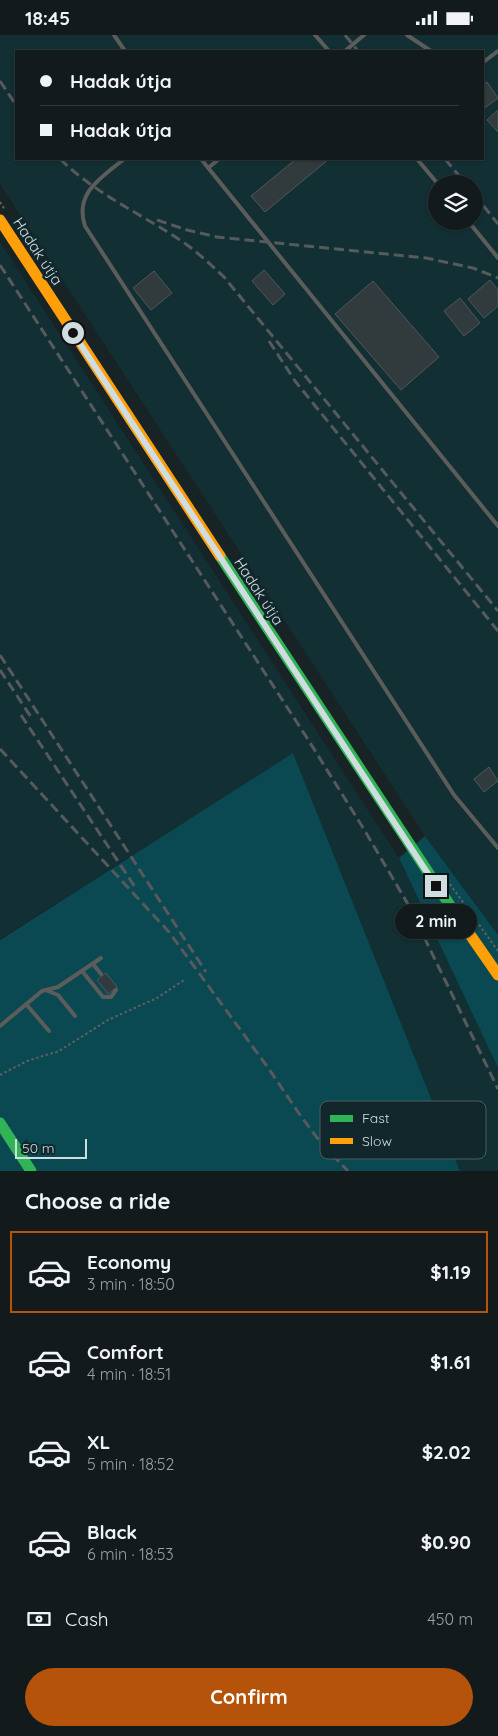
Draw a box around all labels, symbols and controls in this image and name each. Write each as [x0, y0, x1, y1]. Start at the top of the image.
text: 18:45 [25, 6, 70, 30]
text: Hadak útja [70, 69, 172, 93]
text: Hadak útja [70, 118, 172, 142]
map controls [428, 175, 483, 230]
button: layers [428, 175, 483, 230]
street label: Hadak útja [9, 214, 67, 288]
route start [62, 322, 84, 344]
street label: Hadak útja [230, 554, 288, 628]
route end [425, 875, 447, 897]
callout: 2 min [395, 903, 477, 939]
text: 2 min [415, 911, 457, 931]
legend [320, 1101, 486, 1159]
text: Fast [362, 1109, 390, 1127]
text: Slow [362, 1132, 392, 1150]
scale bar [15, 1136, 88, 1159]
text: 50 m [22, 1139, 55, 1157]
text: Choose a ride [25, 1187, 170, 1215]
icon: car [27, 1250, 72, 1295]
text: Economy [87, 1250, 171, 1274]
text: $1.19 [430, 1260, 471, 1284]
text: 3 min · 18:50 [87, 1274, 175, 1294]
icon: car [27, 1340, 72, 1385]
text: Comfort [87, 1340, 164, 1364]
text: $1.61 [430, 1350, 471, 1374]
text: 4 min · 18:51 [87, 1364, 171, 1384]
icon: car [27, 1430, 72, 1475]
text: XL [87, 1430, 110, 1454]
text: $2.02 [422, 1440, 471, 1464]
text: 5 min · 18:52 [87, 1454, 174, 1474]
icon: car [27, 1520, 72, 1565]
text: Black [87, 1520, 137, 1544]
text: $0.90 [421, 1530, 471, 1554]
text: 6 min · 18:53 [87, 1544, 174, 1564]
icon: cash [25, 1605, 53, 1633]
text: Cash [65, 1607, 109, 1631]
text: 450 m [427, 1609, 473, 1629]
button: Confirm [25, 1668, 473, 1726]

